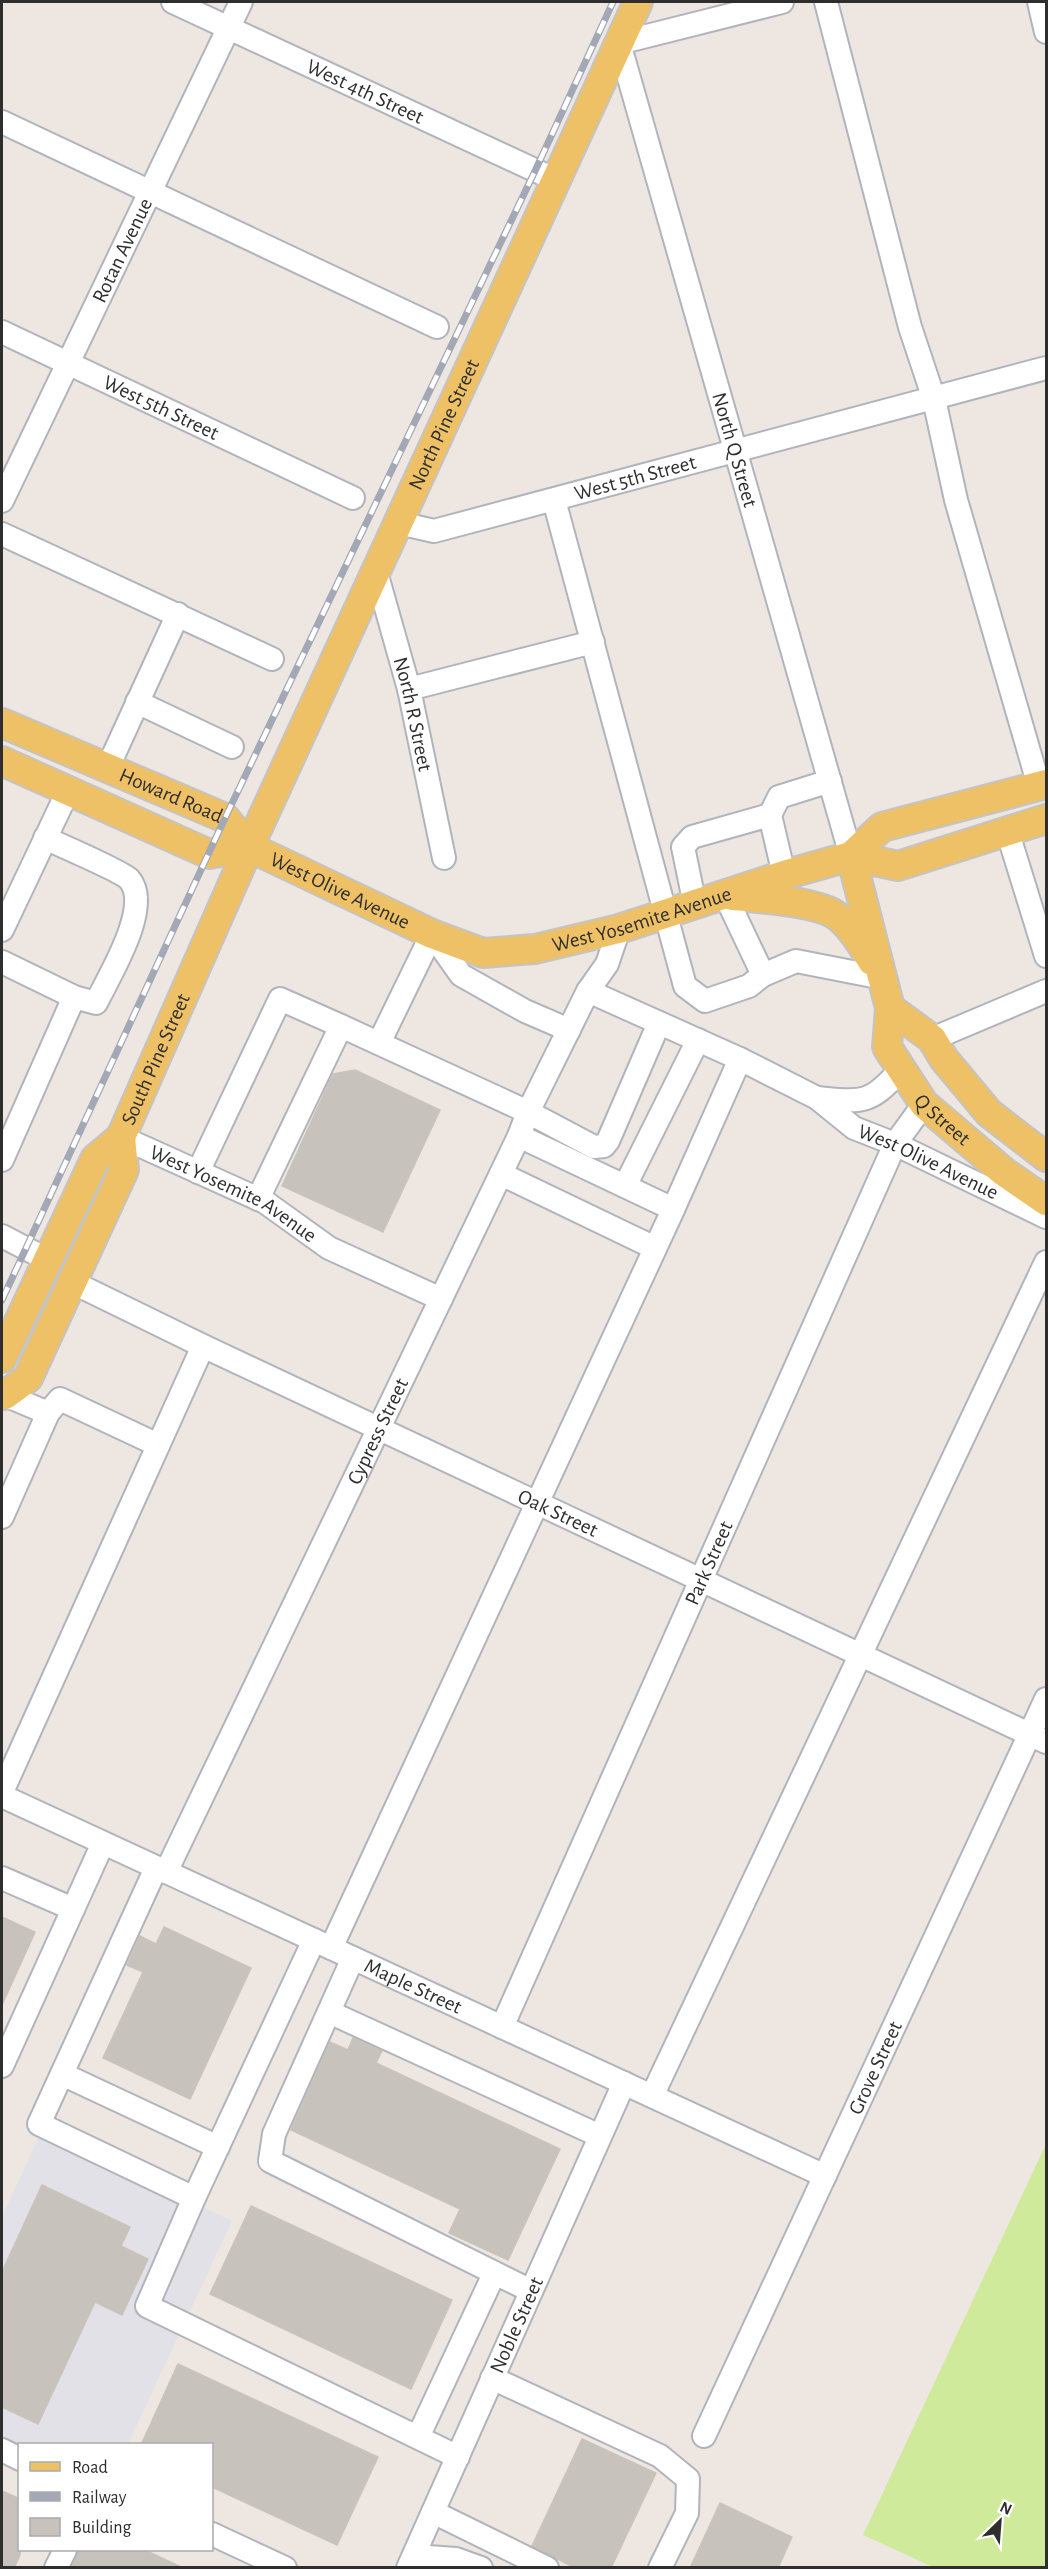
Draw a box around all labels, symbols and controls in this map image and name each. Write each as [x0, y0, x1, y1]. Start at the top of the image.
street label: West 4th Street [303, 56, 427, 128]
street label: Rotan Avenue [89, 195, 156, 306]
street label: North Pine Street [405, 356, 483, 493]
street label: West 5th Street [100, 372, 222, 444]
street label: North Q Street [708, 390, 761, 510]
street label: West 5th Street [572, 452, 699, 504]
street label: North R Street [390, 655, 436, 773]
street label: Howard Road [116, 764, 226, 827]
street label: West Olive Avenue [267, 849, 413, 933]
street label: West Yosemite Avenue [550, 883, 734, 956]
street label: South Pine Street [118, 990, 194, 1128]
street label: Q Street [910, 1091, 974, 1150]
street label: West Olive Avenue [855, 1121, 1002, 1203]
street label: West Yosemite Avenue [147, 1142, 320, 1246]
street label: Cypress Street [344, 1375, 412, 1488]
street label: Oak Street [515, 1486, 601, 1541]
street label: Park Street [681, 1518, 737, 1608]
street label: Maple Street [361, 1955, 465, 2018]
street label: Grove Street [845, 2018, 906, 2118]
street label: Noble Street [486, 2274, 547, 2376]
legend [18, 2443, 213, 2551]
text: Road [72, 2459, 108, 2477]
text: Railway [72, 2489, 127, 2507]
north arrow [970, 2491, 1030, 2551]
text: N [997, 2499, 1014, 2518]
text: Building [72, 2519, 132, 2537]

